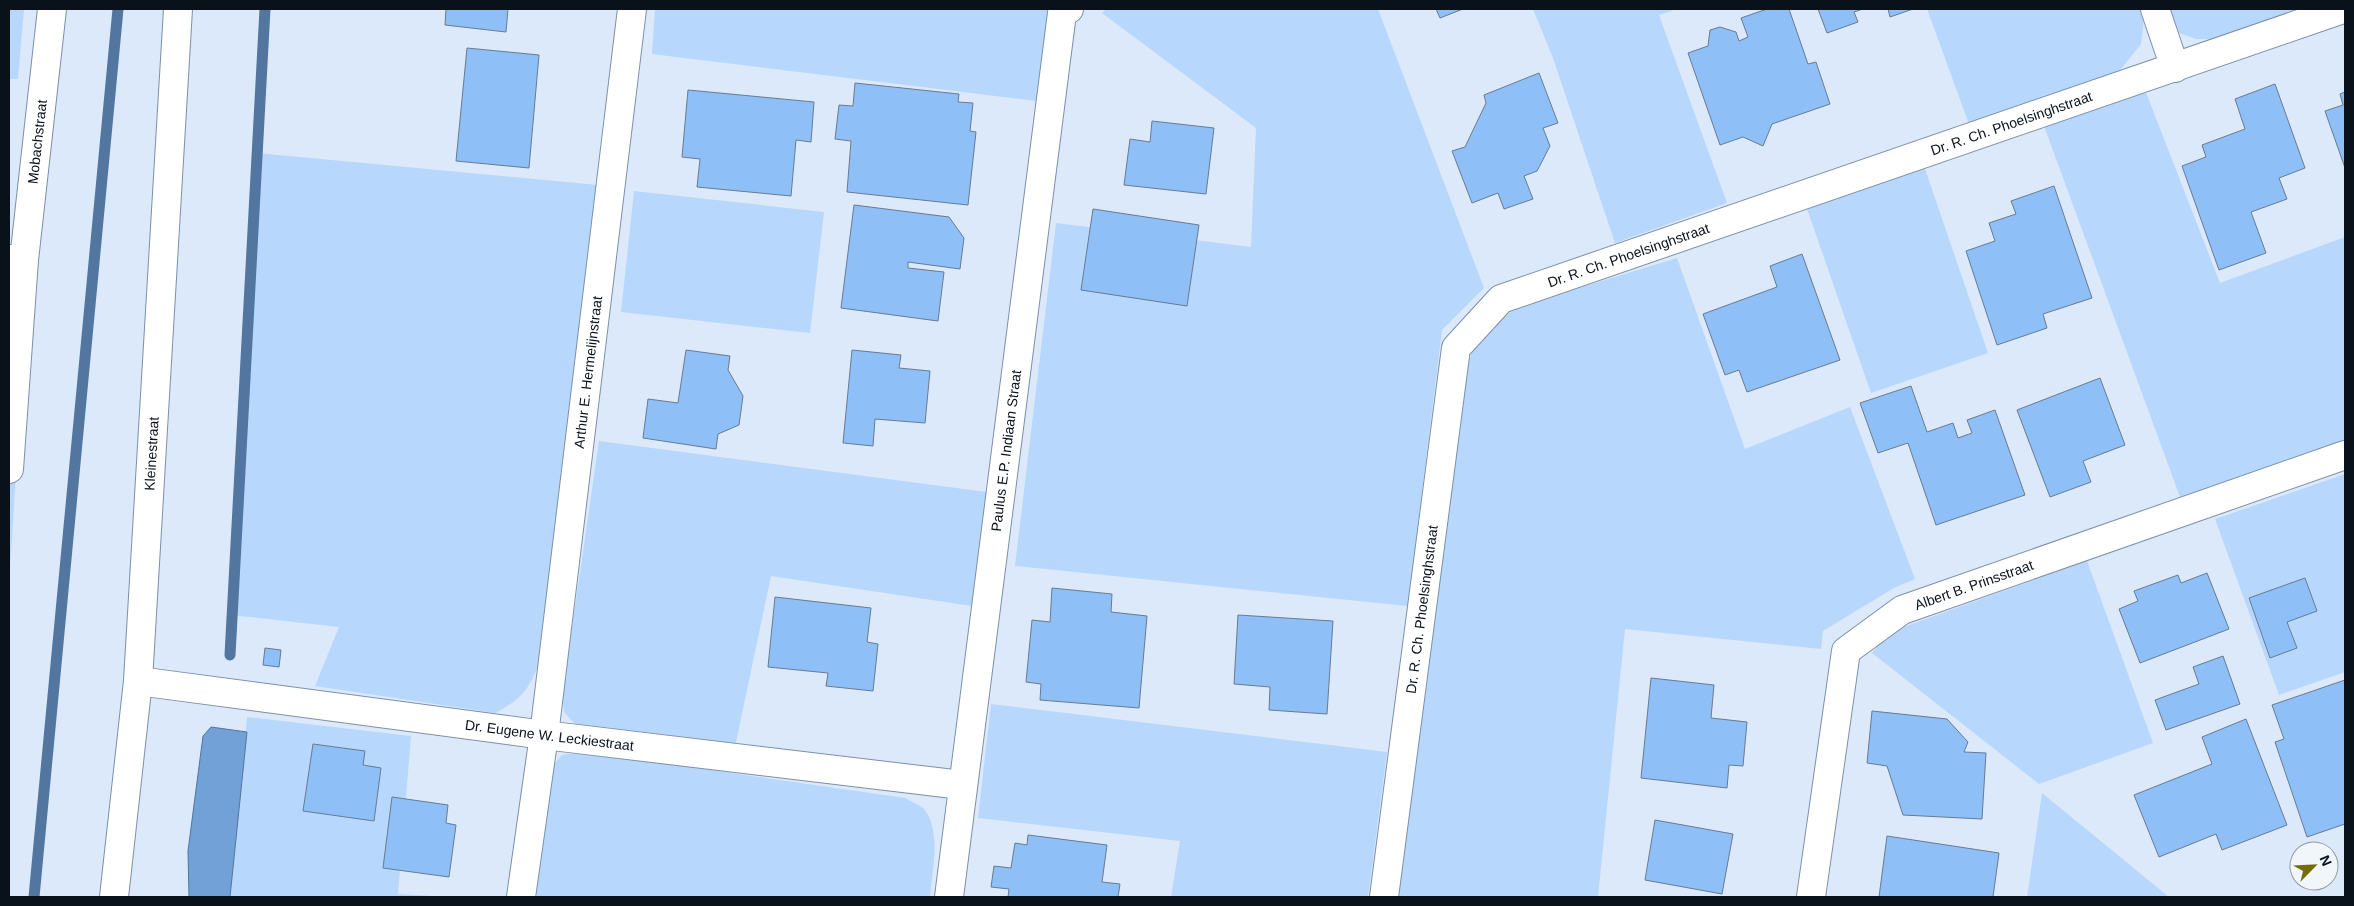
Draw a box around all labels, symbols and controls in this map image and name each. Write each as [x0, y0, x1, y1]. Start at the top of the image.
street label: Dr. R. Ch. Phoelsinghstraat [1928, 88, 2094, 158]
street label: Mobachstraat [25, 99, 50, 185]
street label: Dr. R. Ch. Phoelsinghstraat [1546, 220, 1711, 290]
street label: Arthur E. Hermelijnstraat [571, 295, 605, 449]
street label: Paulus E.P. Indiaan Straat [988, 369, 1024, 532]
street label: Kleinestraat [141, 416, 162, 491]
street label: Dr. R. Ch. Phoelsinghstraat [1403, 524, 1441, 695]
street label: Albert B. Prinsstraat [1912, 557, 2035, 613]
street label: Dr. Eugene W. Leckiestraat [464, 717, 635, 754]
north arrow [2289, 841, 2339, 891]
text: N [2317, 853, 2335, 869]

